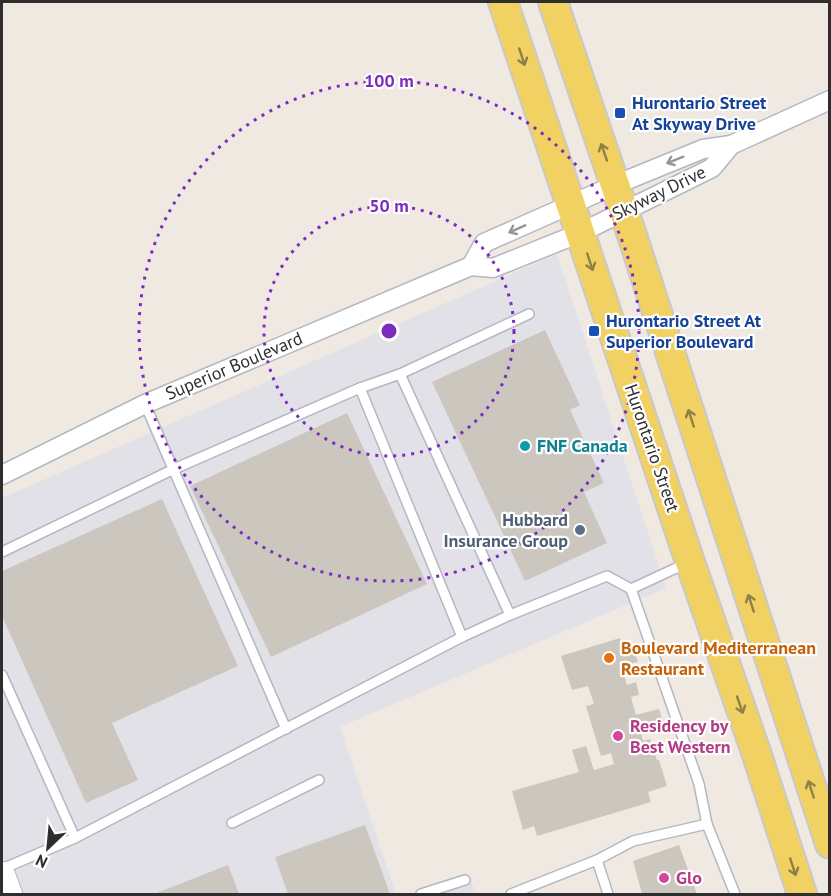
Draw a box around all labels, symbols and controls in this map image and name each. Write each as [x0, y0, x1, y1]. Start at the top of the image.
one-way arrow [517, 47, 528, 66]
text: 100 m [364, 69, 414, 92]
place label: Hurontario Street At Skyway Drive [632, 91, 767, 135]
marker: Hurontario Street At Skyway Drive [613, 106, 627, 120]
one-way arrow [598, 144, 609, 162]
one-way arrow [666, 155, 685, 166]
street label: Skyway Drive [608, 160, 709, 225]
text: 50 m [369, 194, 409, 217]
one-way arrow [508, 224, 526, 235]
one-way arrow [585, 252, 596, 271]
place label: Hurontario Street At Superior Boulevard [606, 309, 762, 353]
centre of rings [379, 321, 399, 341]
marker: Hurontario Street At Superior Boulevard [587, 324, 601, 338]
street label: Superior Boulevard [162, 326, 306, 405]
street label: Hurontario Street [620, 381, 685, 515]
one-way arrow [685, 409, 696, 428]
place label: FNF Canada [537, 434, 628, 457]
marker: FNF Canada [518, 439, 532, 453]
place label: Hubbard Insurance Group [443, 508, 568, 552]
marker: Hubbard Insurance Group [573, 523, 587, 537]
one-way arrow [745, 594, 756, 613]
place label: Boulevard Mediterranean Restaurant [621, 636, 816, 680]
marker: Boulevard Mediterranean Restaurant [602, 651, 616, 665]
one-way arrow [735, 695, 746, 714]
place label: Residency by Best Western [630, 714, 731, 758]
marker: Residency by Best Western [611, 729, 625, 743]
one-way arrow [805, 780, 816, 799]
north arrow [18, 818, 78, 878]
text: N [32, 850, 51, 873]
one-way arrow [788, 857, 799, 876]
place label: Glo [676, 866, 702, 889]
marker: Glo [657, 871, 671, 885]

